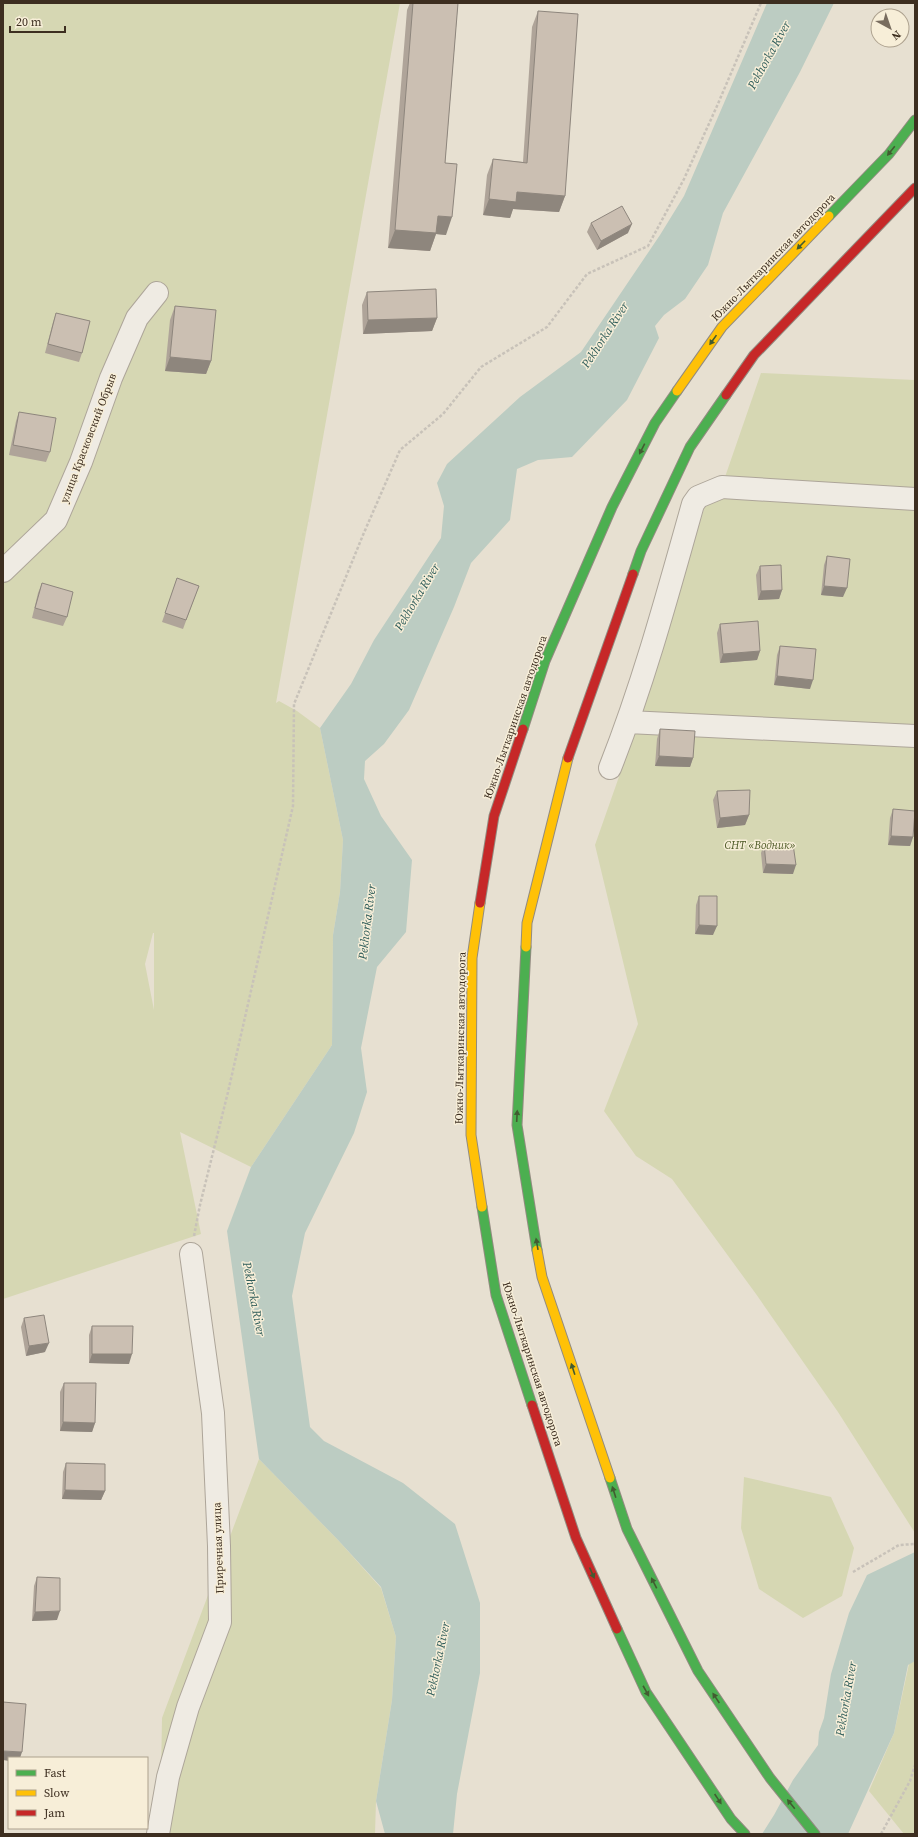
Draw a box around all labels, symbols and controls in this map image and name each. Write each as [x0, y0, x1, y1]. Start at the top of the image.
scale bar [10, 8, 65, 34]
north arrow [870, 8, 910, 48]
text: 20 m [16, 14, 42, 30]
water label: Pekhorka River [743, 17, 795, 93]
text: N [888, 27, 904, 44]
one-way arrow [887, 146, 896, 156]
street label: Южно-Лыткаринская автодорога [708, 190, 839, 325]
one-way arrow [796, 240, 806, 250]
water label: Pekhorka River [577, 298, 633, 372]
one-way arrow [709, 335, 717, 345]
street label: улица Красковский Обрыв [57, 371, 120, 505]
one-way arrow [639, 443, 645, 454]
water label: Pekhorka River [390, 560, 444, 634]
street label: Южно-Лыткаринская автодорога [480, 633, 551, 801]
park label: СНТ «Водник» [724, 838, 796, 853]
water label: Pekhorka River [354, 882, 380, 961]
street label: Южно-Лыткаринская автодорога [451, 951, 470, 1124]
one-way arrow [514, 1110, 521, 1122]
one-way arrow [534, 1238, 540, 1250]
water label: Pekhorka River [239, 1259, 269, 1339]
street label: Южно-Лыткаринская автодорога [499, 1280, 566, 1449]
one-way arrow [570, 1362, 576, 1374]
one-way arrow [611, 1486, 617, 1498]
street label: Приречная улица [209, 1502, 228, 1594]
one-way arrow [589, 1568, 595, 1579]
one-way arrow [651, 1578, 657, 1589]
water label: Pekhorka River [422, 1619, 454, 1699]
water label: Pekhorka River [831, 1659, 861, 1739]
one-way arrow [643, 1686, 649, 1697]
one-way arrow [712, 1692, 719, 1703]
legend [8, 1757, 148, 1829]
text: Fast [44, 1765, 66, 1781]
text: Slow [44, 1785, 70, 1801]
one-way arrow [714, 1794, 722, 1805]
one-way arrow [786, 1798, 795, 1809]
text: Jam [43, 1805, 65, 1821]

